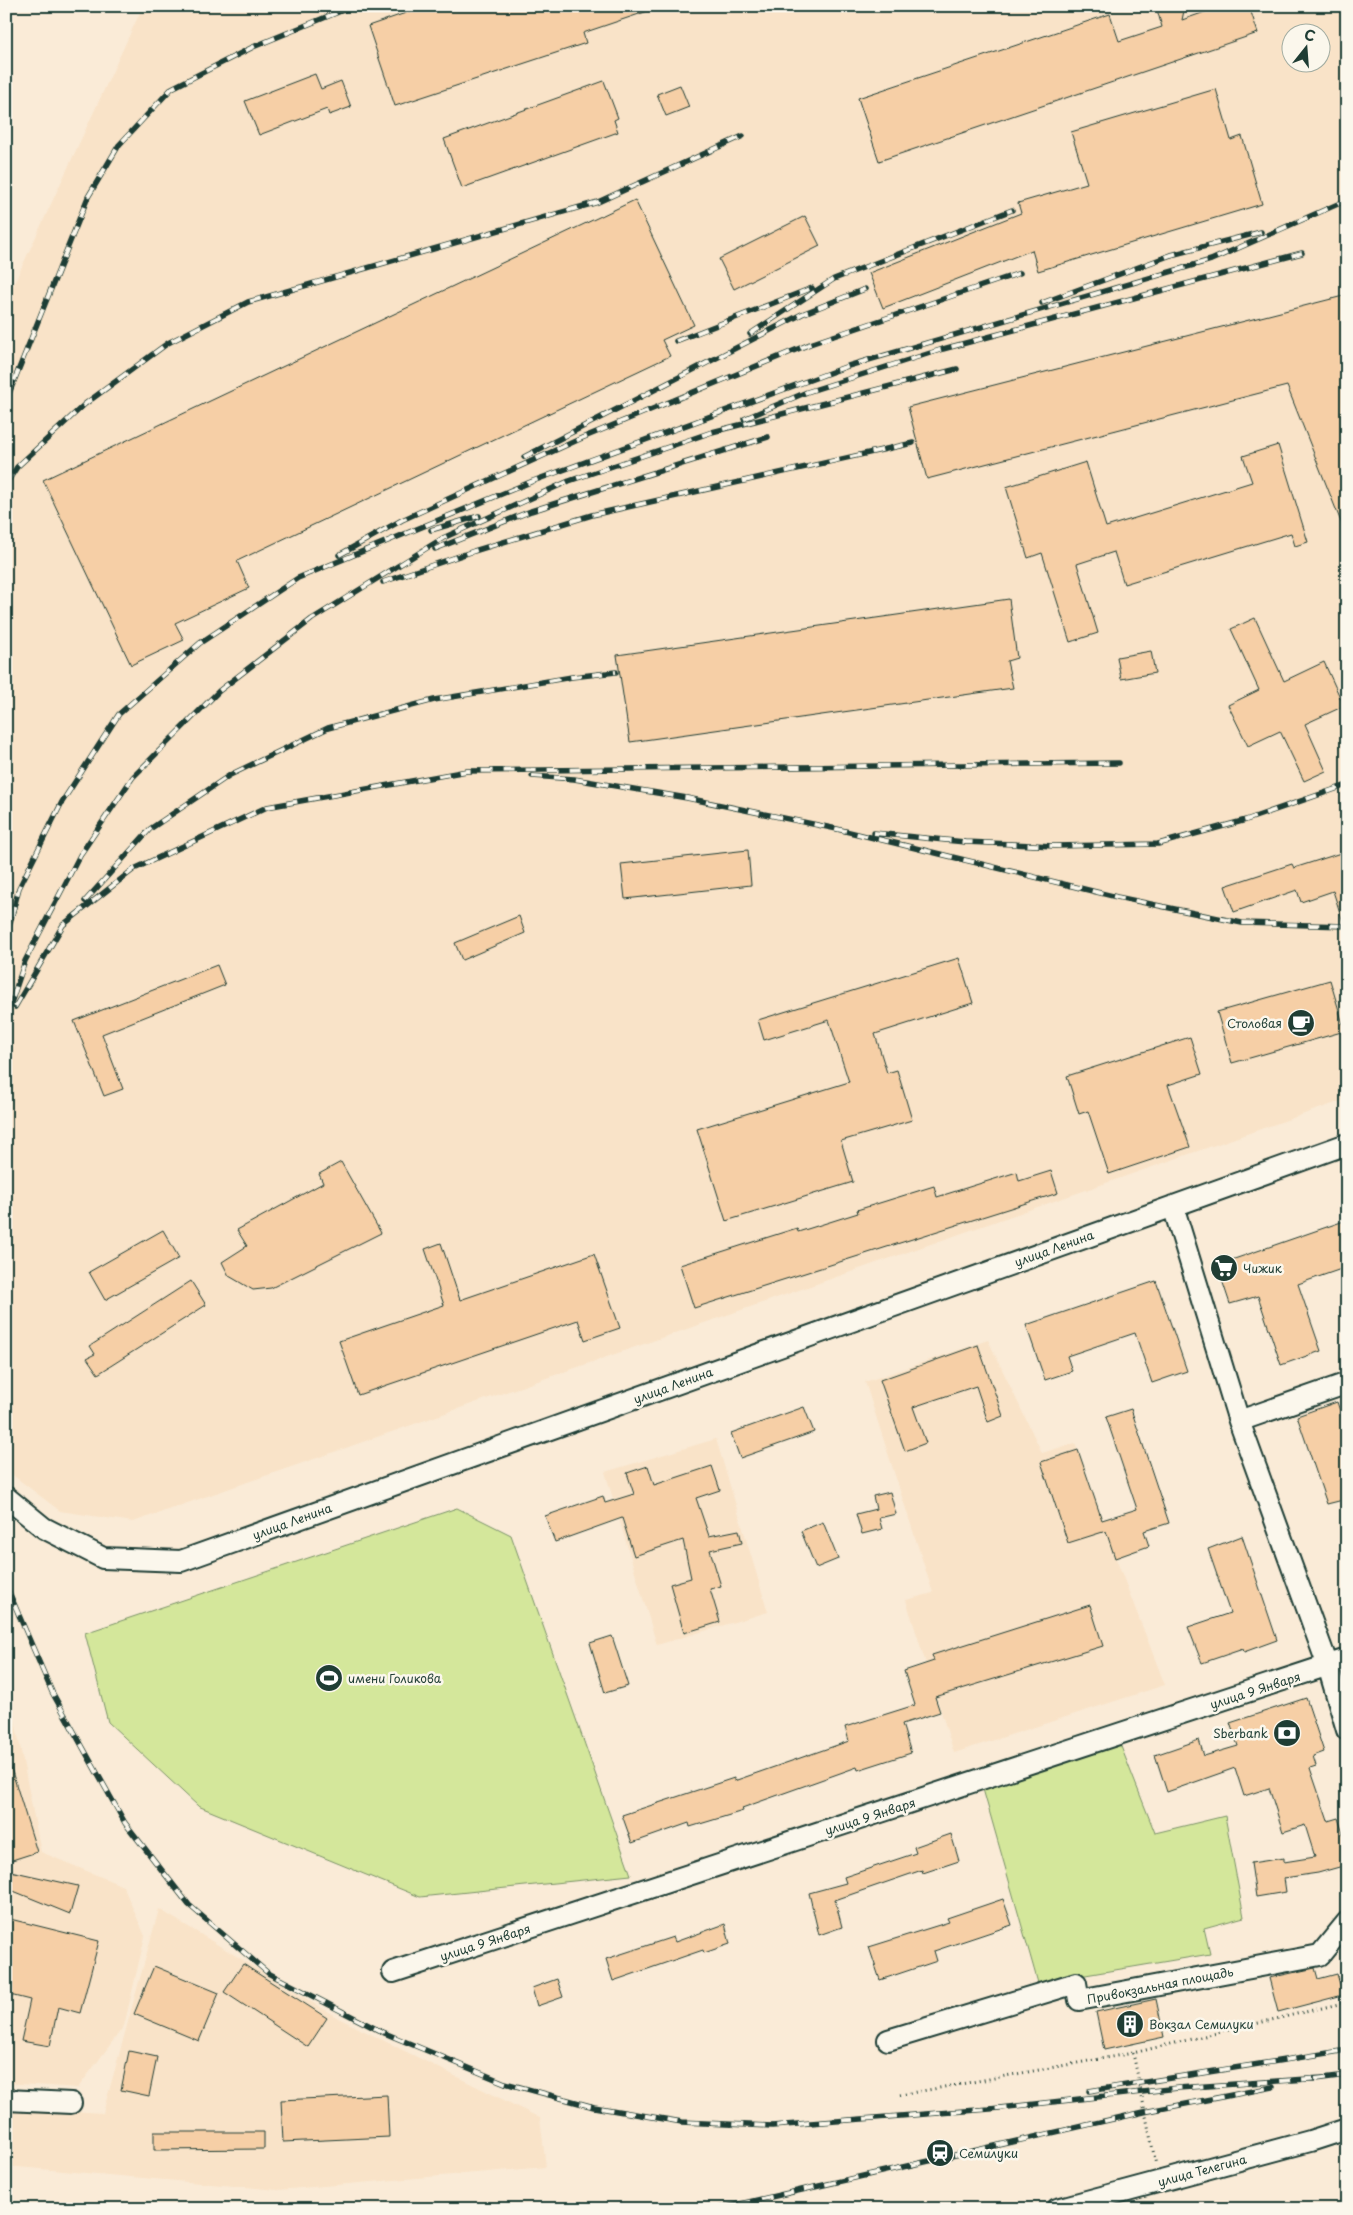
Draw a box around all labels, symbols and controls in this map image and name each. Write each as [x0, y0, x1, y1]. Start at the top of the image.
north arrow [1280, 22, 1330, 72]
text: С [1302, 24, 1318, 47]
cafe icon: Столовая [1286, 1008, 1316, 1038]
place label: Столовая [1227, 1014, 1282, 1032]
street label: улица Ленина [1012, 1225, 1097, 1271]
supermarket icon: Чижик [1209, 1253, 1239, 1283]
place label: Чижик [1243, 1259, 1283, 1277]
street label: улица Ленина [631, 1362, 716, 1408]
street label: улица Ленина [250, 1498, 335, 1544]
sports icon: имени Голикова [314, 1663, 344, 1693]
street label: улица 9 Января [1207, 1667, 1303, 1713]
place label: имени Голикова [348, 1669, 442, 1687]
bank icon: Sberbank [1272, 1718, 1302, 1748]
place label: Sberbank [1213, 1724, 1268, 1742]
street label: улица 9 Января [822, 1793, 918, 1839]
street label: улица 9 Января [437, 1919, 533, 1965]
street label: Привокзальная площадь [1085, 1962, 1235, 2008]
building icon: Вокзал Семилуки [1115, 2009, 1145, 2039]
place label: Вокзал Семилуки [1149, 2015, 1254, 2033]
station icon: Семилуки [925, 2138, 955, 2168]
place label: Семилуки [959, 2144, 1018, 2162]
street label: улица Телегина [1156, 2149, 1249, 2190]

